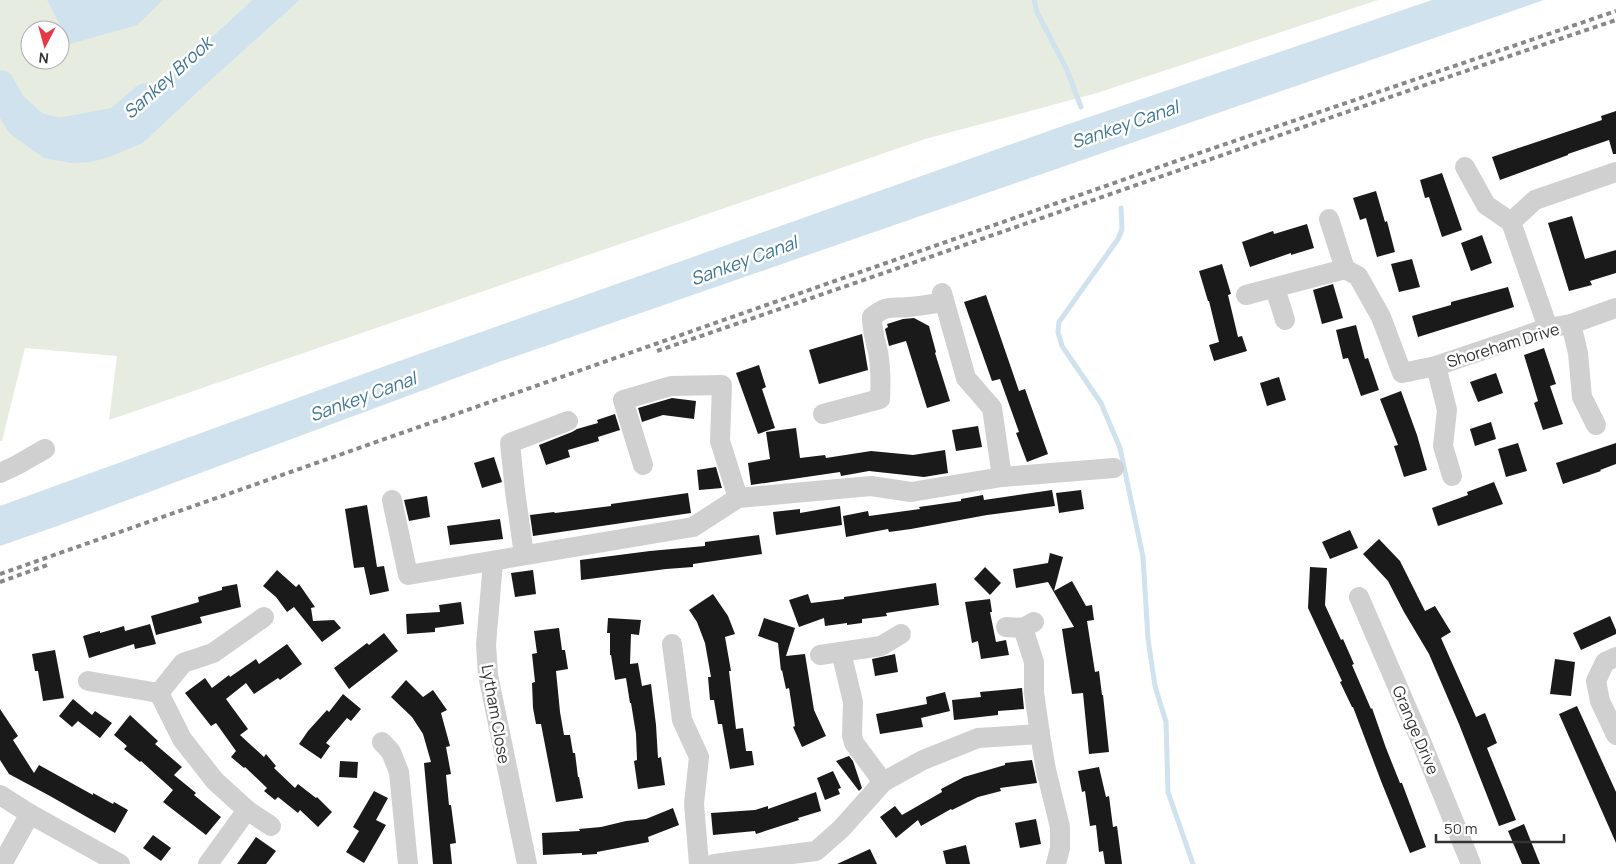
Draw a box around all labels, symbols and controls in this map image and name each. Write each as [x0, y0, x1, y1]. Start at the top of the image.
north arrow [20, 20, 70, 70]
water label: Sankey Brook [118, 29, 219, 123]
text: N [38, 48, 50, 68]
water label: Sankey Canal [1068, 94, 1184, 154]
water label: Sankey Canal [687, 229, 803, 290]
street label: Shoreham Drive [1444, 317, 1562, 373]
water label: Sankey Canal [306, 365, 422, 426]
street label: Lytham Close [476, 663, 516, 765]
street label: Grange Drive [1387, 682, 1445, 778]
scale bar [1436, 812, 1564, 844]
text: 50 m [1444, 818, 1478, 839]

